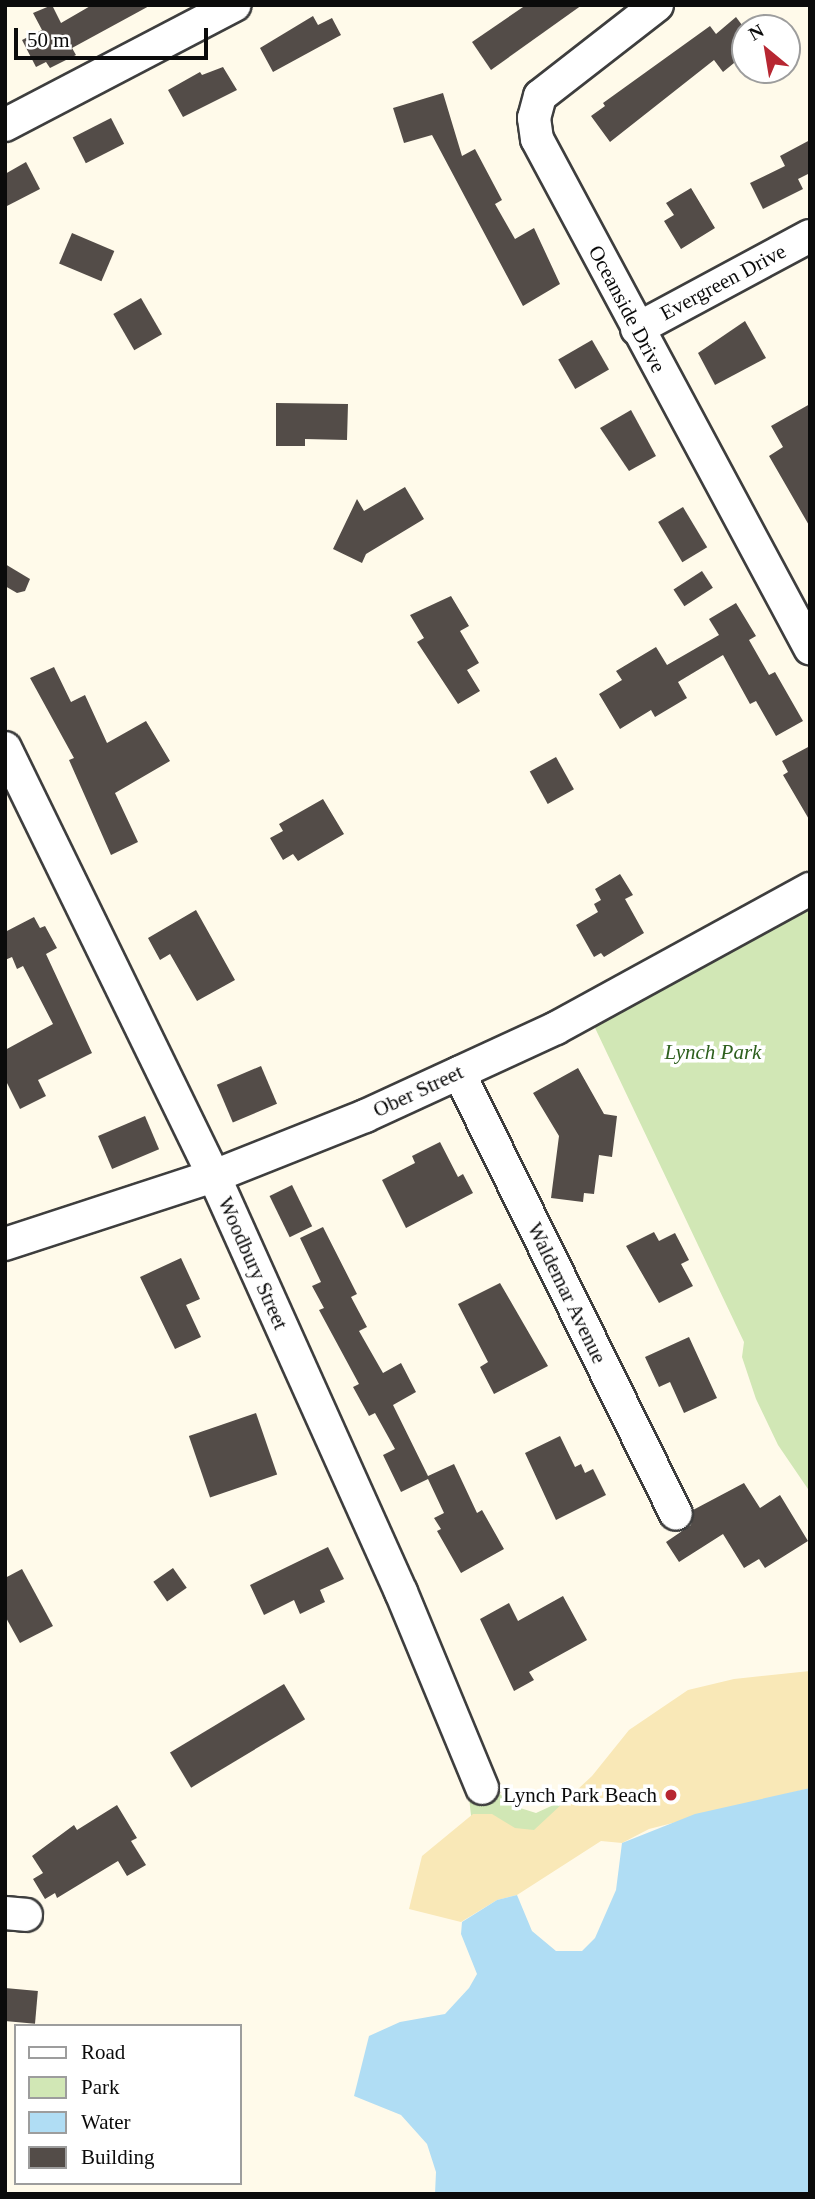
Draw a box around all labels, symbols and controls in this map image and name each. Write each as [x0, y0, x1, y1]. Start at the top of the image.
scale bar [18, 14, 212, 58]
north arrow [731, 14, 801, 84]
text: N [745, 20, 767, 45]
text: 50 m [27, 28, 70, 52]
street label: Evergreen Drive [656, 238, 790, 326]
street label: Oceanside Drive [583, 241, 671, 377]
park label: Lynch Park [665, 1039, 761, 1065]
street label: Ober Street [369, 1059, 467, 1123]
street label: Woodbury Street [213, 1193, 293, 1333]
street label: Waldemar Avenue [522, 1218, 612, 1368]
place label: Lynch Park Beach [503, 1782, 657, 1808]
marker: Lynch Park Beach [663, 1787, 679, 1803]
legend [14, 2024, 242, 2185]
text: Road [81, 2040, 125, 2064]
text: Park [81, 2075, 120, 2099]
text: Water [81, 2110, 131, 2134]
text: Building [81, 2145, 155, 2169]

